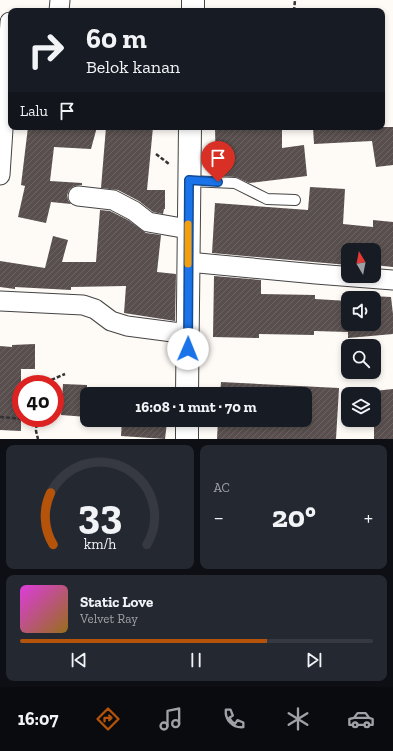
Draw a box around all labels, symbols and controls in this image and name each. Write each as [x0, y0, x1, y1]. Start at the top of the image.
text: 60 m [86, 22, 147, 55]
icon: right [20, 24, 72, 76]
text: Belok kanan [86, 56, 180, 78]
icon: arrive [56, 100, 78, 122]
text: Lalu [20, 102, 48, 120]
pin [201, 141, 235, 182]
icon: arrive [207, 147, 229, 169]
north arrow [341, 243, 381, 283]
map controls [341, 243, 381, 427]
button: sound [341, 291, 381, 331]
position arrow [167, 328, 209, 370]
button: search [341, 339, 381, 379]
speed limit sign: 40 [12, 375, 64, 427]
button: layers [341, 387, 381, 427]
text: 16:08 · 1 mnt · 70 m [135, 398, 257, 416]
text: AC [214, 480, 230, 495]
text: 33 [78, 489, 122, 539]
text: 20° [272, 499, 316, 535]
text: − [214, 504, 224, 531]
text: + [364, 504, 373, 531]
text: km/h [83, 536, 116, 553]
text: Static Love [80, 593, 153, 611]
text: Velvet Ray [80, 611, 138, 626]
icon: previous [68, 649, 90, 671]
icon: pause [185, 649, 207, 671]
icon: next [303, 649, 325, 671]
icon: directions [94, 705, 122, 733]
icon: music [157, 705, 185, 733]
icon: phone [220, 705, 248, 733]
icon: climate [284, 705, 312, 733]
icon: car [347, 705, 375, 733]
text: 16:07 [18, 708, 58, 730]

